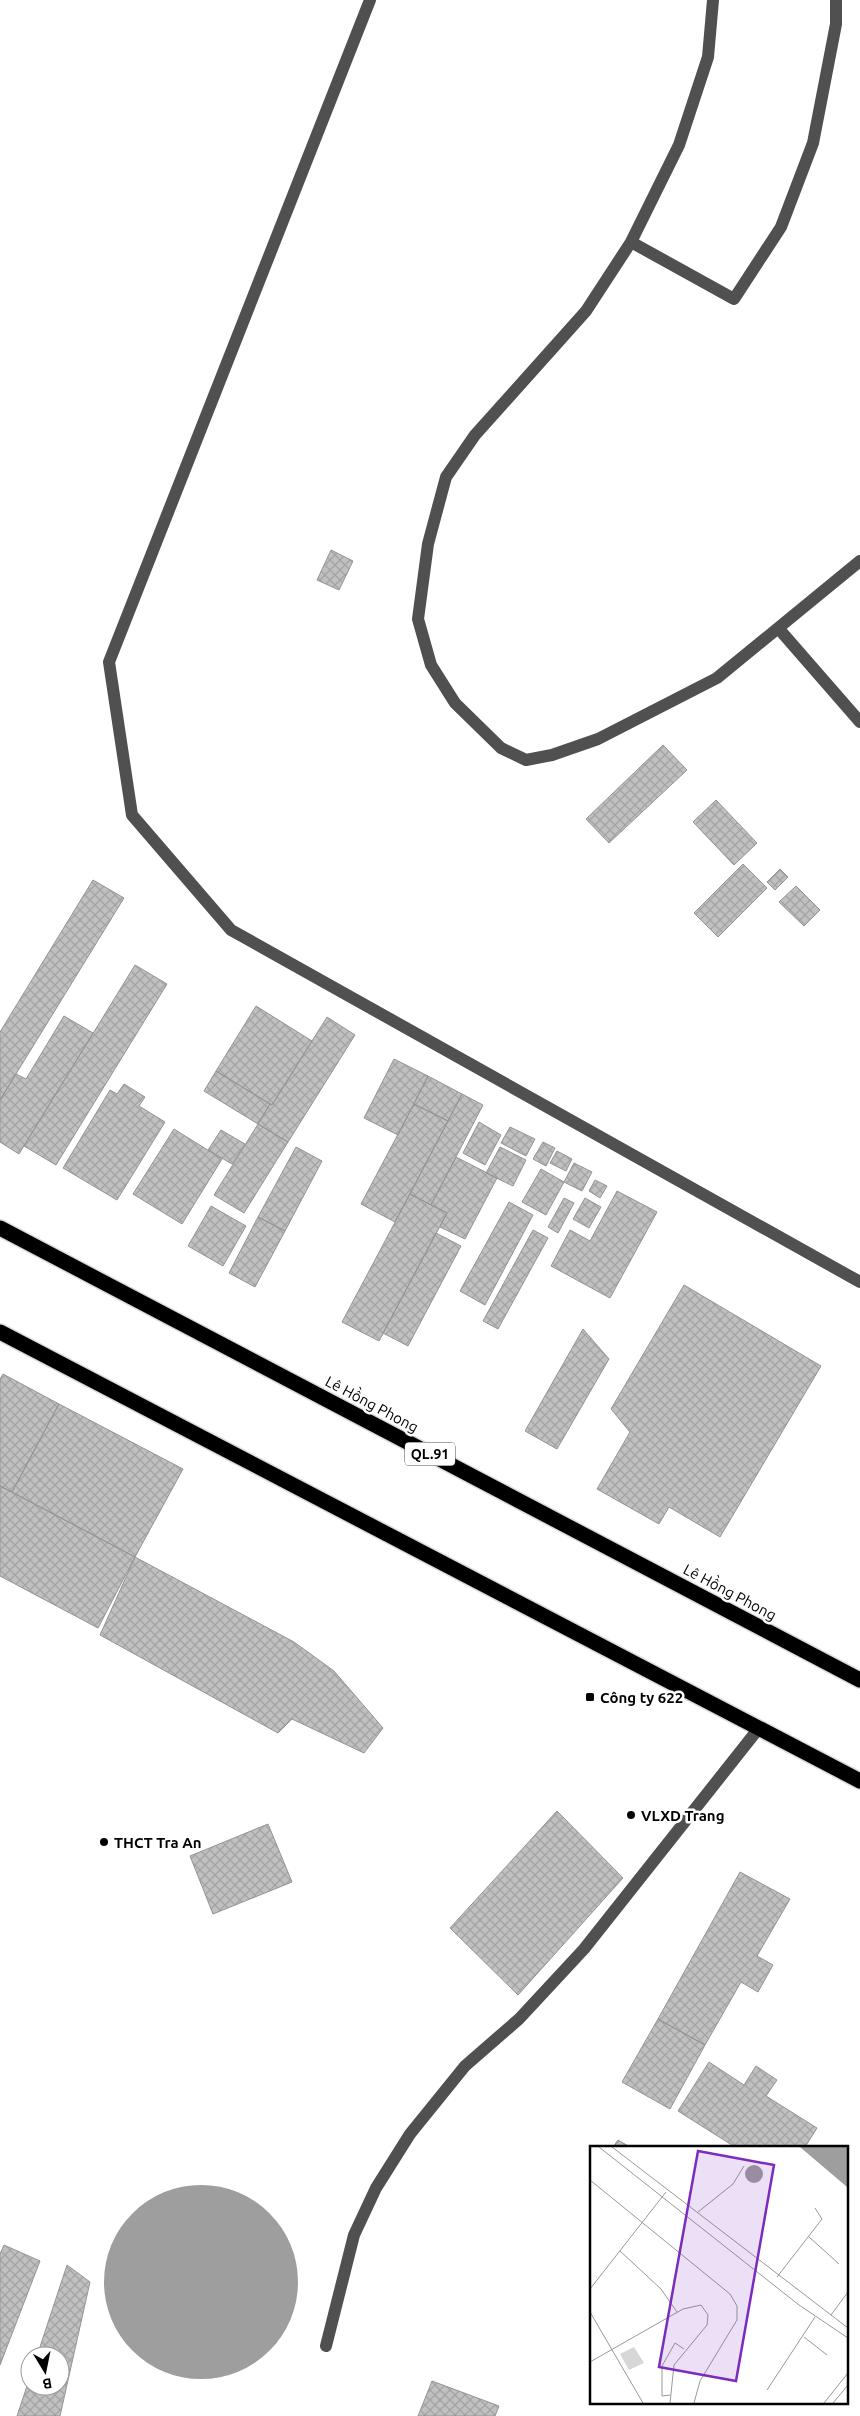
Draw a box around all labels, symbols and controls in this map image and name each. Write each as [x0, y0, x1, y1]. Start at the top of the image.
street label: Lê Hồng Phong [323, 1371, 422, 1436]
road number: QL.91 [405, 1442, 455, 1466]
street label: Lê Hồng Phong [681, 1559, 780, 1624]
place label: Công ty 622 [600, 1689, 683, 1706]
marker: Công ty 622 [584, 1691, 596, 1703]
place label: VLXD Trang [641, 1807, 724, 1824]
marker: VLXD Trang [625, 1809, 637, 1821]
place label: THCT Tra An [114, 1834, 201, 1851]
marker: THCT Tra An [98, 1836, 110, 1848]
inset map [590, 2146, 848, 2404]
north arrow [20, 2346, 70, 2396]
text: B [41, 2375, 53, 2392]

